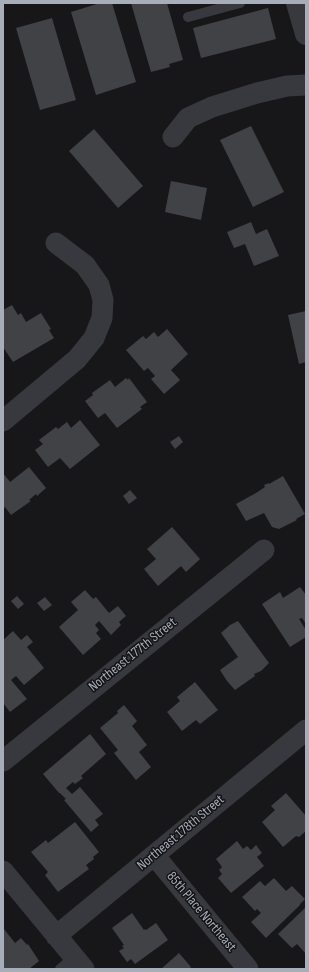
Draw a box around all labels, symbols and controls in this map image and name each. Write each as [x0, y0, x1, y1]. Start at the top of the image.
street label: Northeast 177th Street [86, 614, 180, 696]
street label: Northeast 178th Street [134, 792, 228, 874]
street label: 85th Place Northeast [163, 869, 239, 955]

